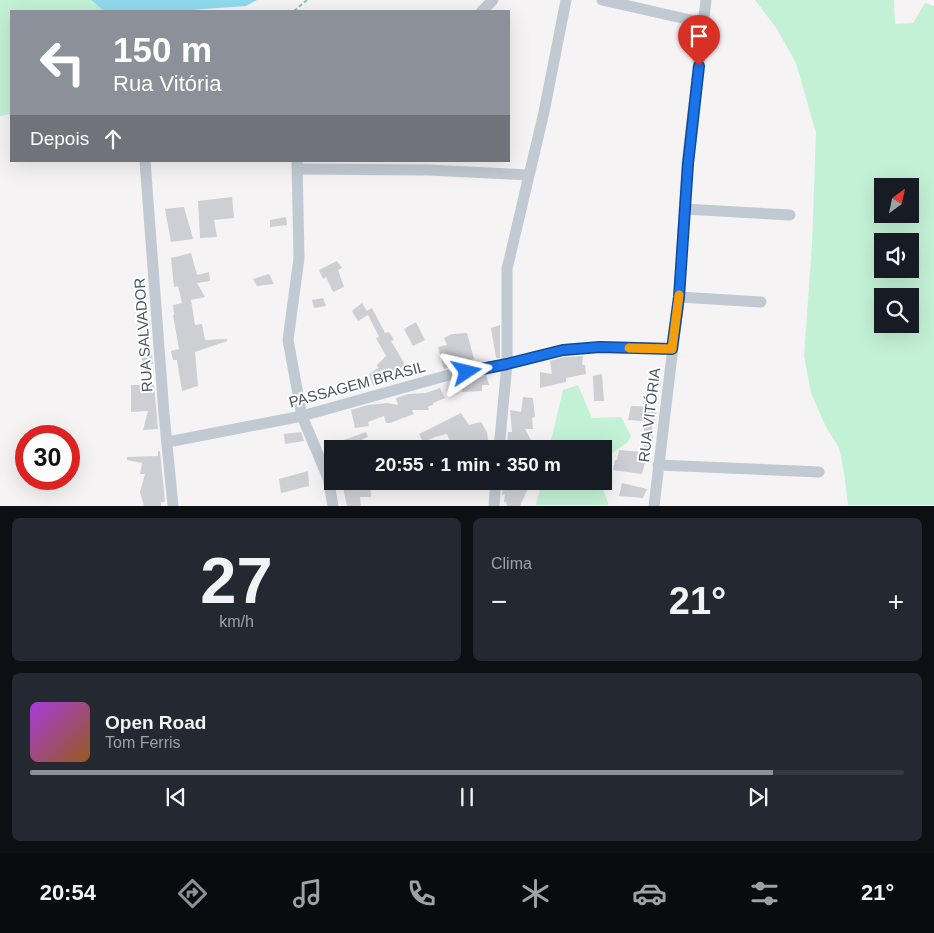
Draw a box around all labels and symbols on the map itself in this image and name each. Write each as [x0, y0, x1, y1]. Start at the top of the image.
pin [678, 15, 720, 66]
north arrow [874, 178, 919, 222]
street label: RUA SALVADOR [131, 277, 155, 393]
position arrow [440, 345, 492, 397]
street label: PASSAGEM BRASIL [287, 358, 427, 410]
street label: RUA VITÓRIA [635, 367, 663, 463]
speed limit sign: 30 [15, 425, 80, 490]

